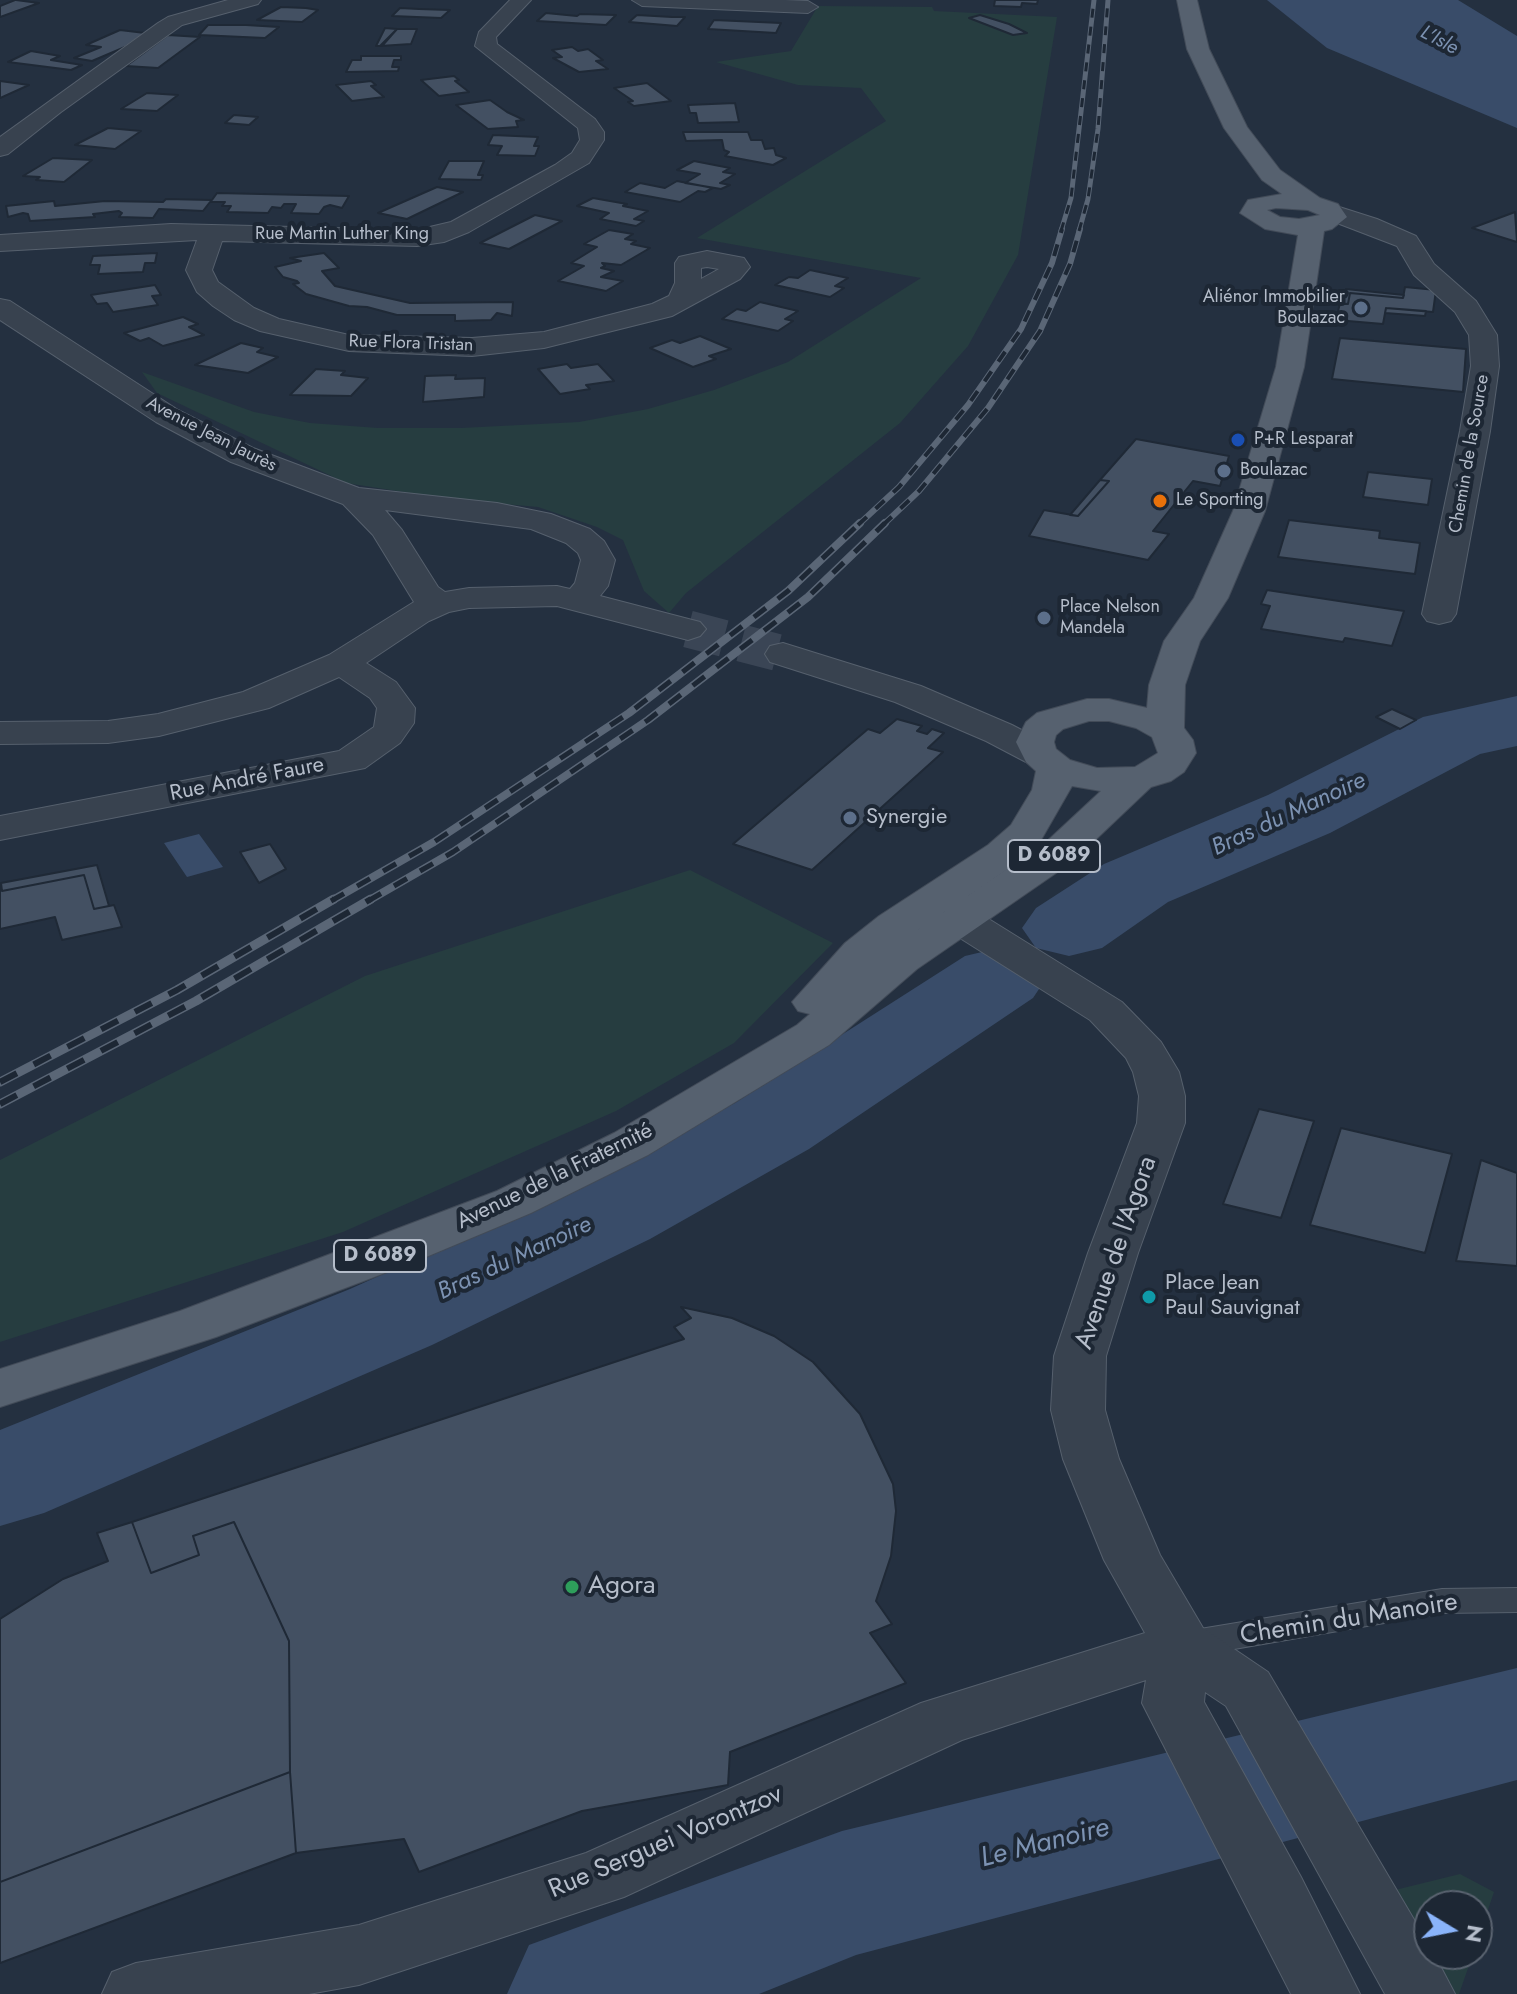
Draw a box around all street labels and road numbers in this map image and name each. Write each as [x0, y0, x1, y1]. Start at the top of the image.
street label: Rue Martin Luther King [255, 224, 429, 246]
street label: Rue Flora Tristan [348, 331, 474, 357]
street label: Chemin de la Source [1445, 373, 1495, 535]
street label: Avenue Jean Jaurès [142, 393, 280, 477]
street label: Rue André Faure [168, 752, 326, 808]
road number: D 6089 [1008, 840, 1100, 872]
street label: Avenue de la Fraternité [453, 1118, 657, 1236]
street label: Avenue de l'Agora [1069, 1152, 1165, 1354]
road number: D 6089 [334, 1240, 426, 1272]
street label: Chemin du Manoire [1238, 1587, 1460, 1653]
street label: Rue Serguei Vorontzov [545, 1780, 787, 1906]

